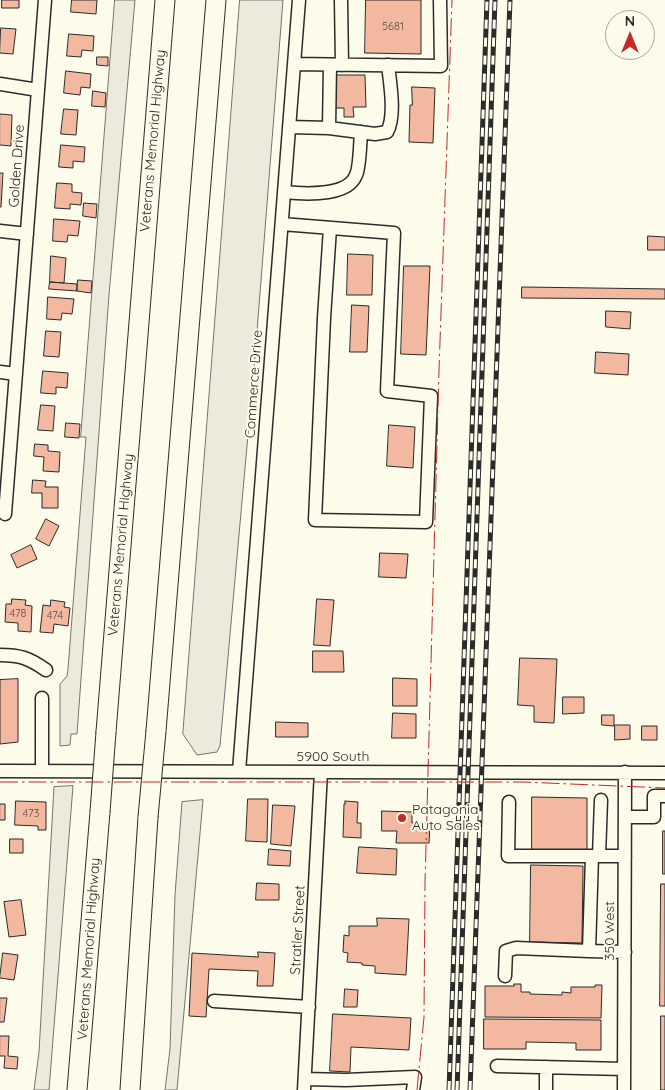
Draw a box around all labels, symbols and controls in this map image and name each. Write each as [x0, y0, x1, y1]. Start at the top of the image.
north arrow [605, 10, 655, 60]
text: N [625, 12, 635, 30]
house number: 5681 [382, 20, 404, 34]
street label: Veterans Memorial Highway [137, 49, 169, 233]
street label: Golden Drive [6, 124, 28, 208]
street label: Commerce Drive [242, 329, 266, 439]
street label: Veterans Memorial Highway [105, 453, 137, 637]
house number: 478 [9, 607, 27, 621]
house number: 474 [47, 609, 63, 623]
street label: 5900 South [297, 749, 369, 765]
place label: Patagonia Auto Sales [412, 802, 480, 834]
house number: 473 [23, 807, 39, 821]
marker: Patagonia Auto Sales [396, 812, 408, 824]
street label: Veterans Memorial Highway [74, 857, 104, 1041]
street label: Stratler Street [287, 885, 309, 975]
street label: 350 West [602, 901, 618, 961]

